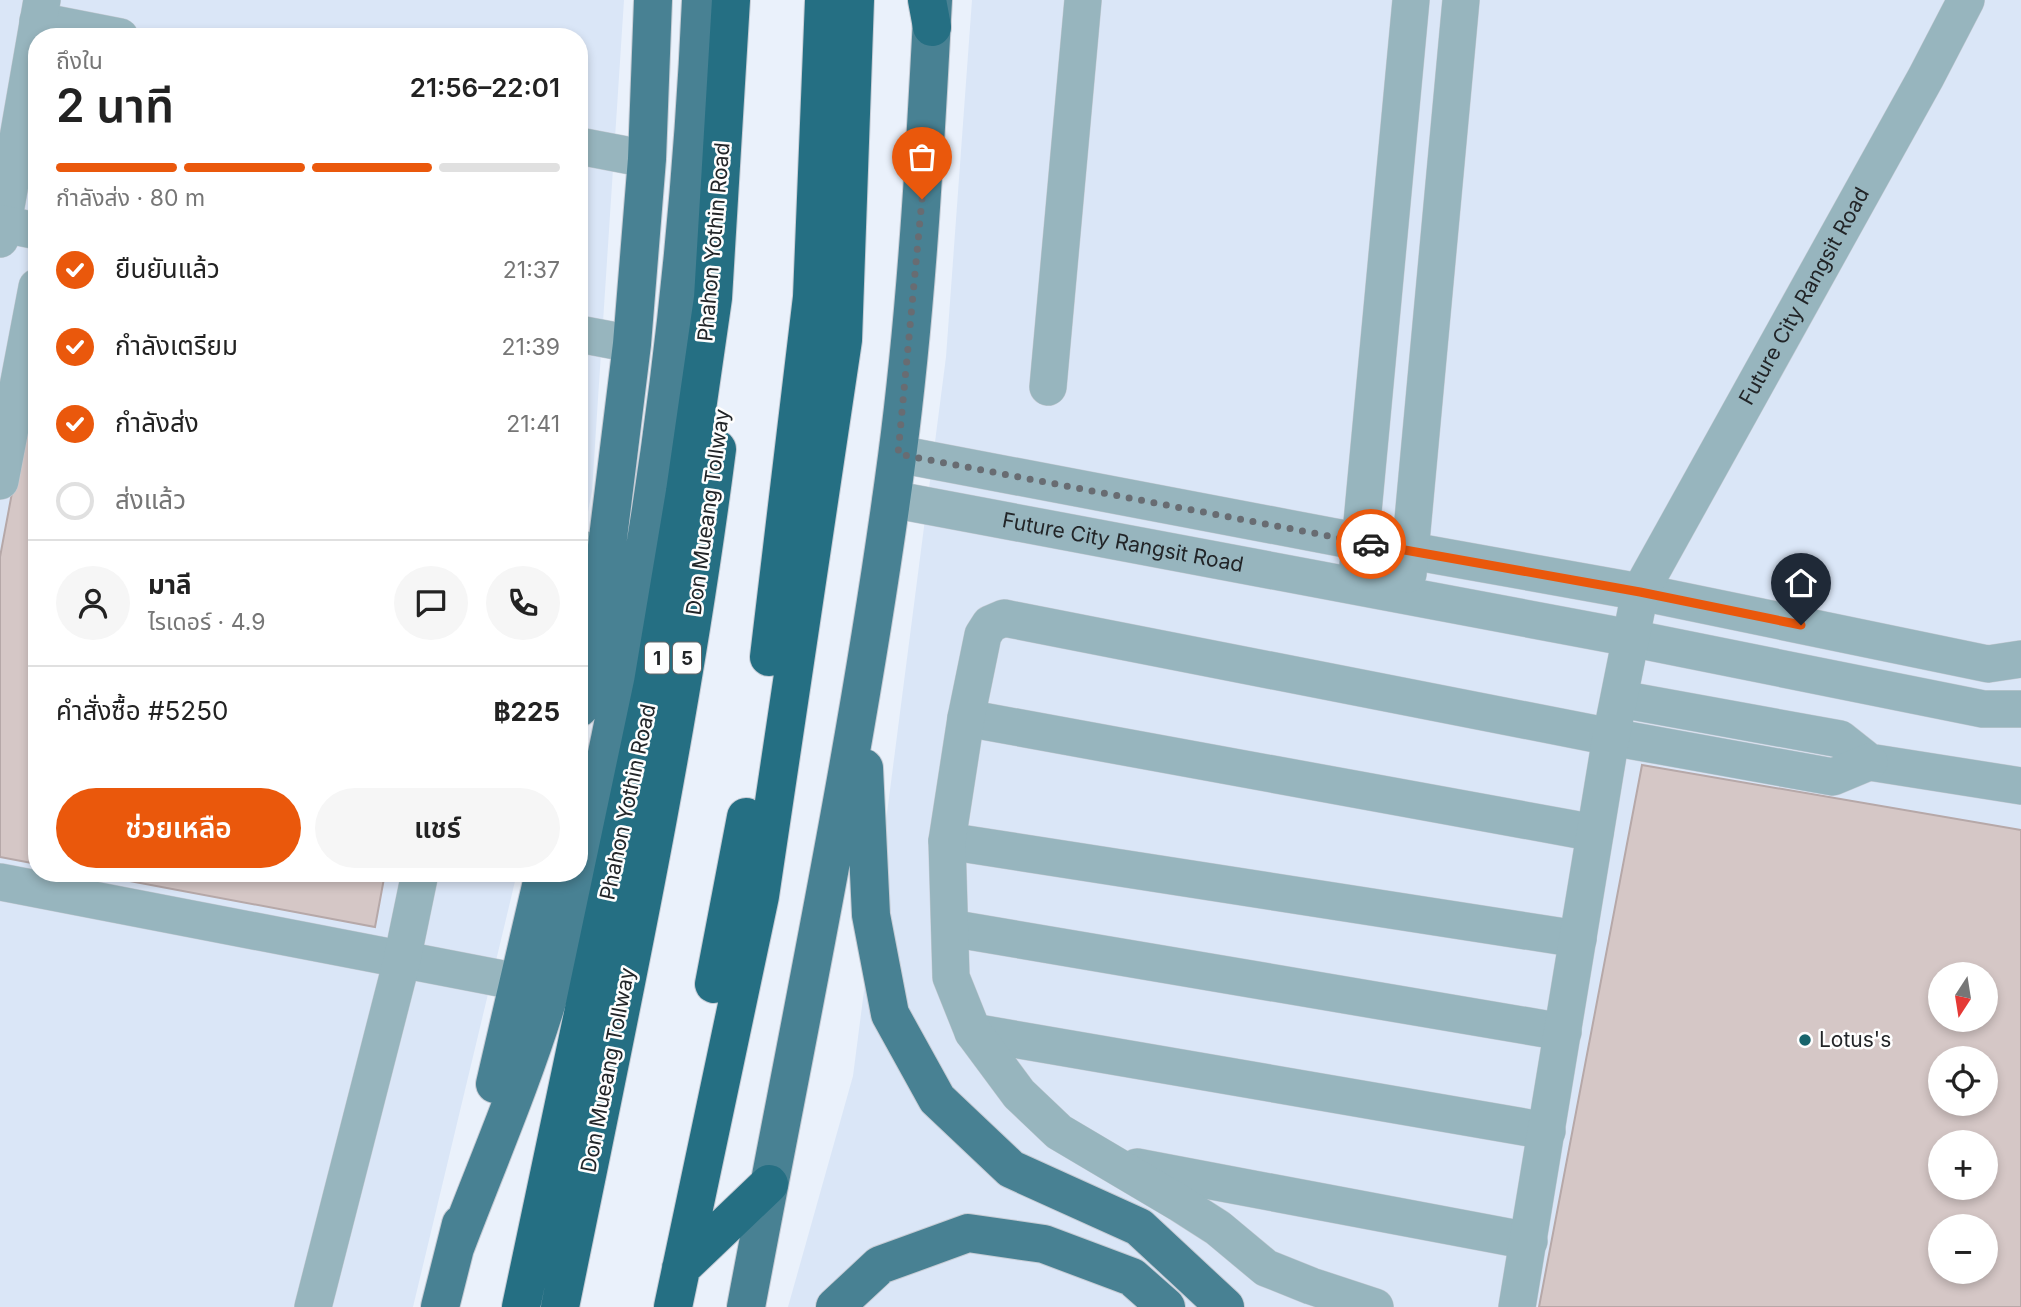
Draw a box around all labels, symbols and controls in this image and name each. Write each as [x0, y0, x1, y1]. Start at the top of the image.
text: ถึงใน [56, 47, 103, 75]
text: 21:56–22:01 [410, 72, 560, 103]
text: 2 นาที [56, 77, 174, 133]
pin [892, 127, 952, 199]
icon: bag [903, 138, 941, 176]
street label: Phahon Yothin Road [692, 141, 735, 342]
street label: Future City Rangsit Road [1734, 183, 1874, 409]
text: กำลังส่ง · 80 m [56, 184, 205, 212]
icon: check [56, 251, 94, 289]
text: ยืนยันแล้ว [115, 253, 220, 284]
text: 21:37 [503, 256, 560, 284]
icon: check [56, 328, 94, 366]
text: กำลังเตรียม [115, 330, 238, 361]
text: 21:39 [502, 333, 560, 361]
icon: check [56, 405, 94, 443]
text: กำลังส่ง [115, 407, 199, 438]
street label: Don Mueang Tollway [681, 407, 734, 617]
text: 21:41 [506, 410, 560, 438]
text: ส่งแล้ว [115, 484, 186, 515]
street label: Future City Rangsit Road [1000, 507, 1246, 577]
courier [1336, 509, 1406, 579]
icon: car [1352, 525, 1390, 563]
pin [1771, 553, 1831, 625]
icon: home [1782, 564, 1820, 602]
button: person [56, 566, 130, 640]
button: chat [394, 566, 468, 640]
button: phone [486, 566, 560, 640]
text: มาลี [148, 569, 192, 600]
text: ไรเดอร์ · 4.9 [148, 608, 266, 636]
road number: 1 [645, 642, 669, 674]
road number: 5 [673, 642, 701, 674]
text: คำสั่งซื้อ #5250 [56, 695, 228, 726]
text: ฿225 [493, 696, 560, 727]
street label: Phahon Yothin Road [595, 702, 660, 902]
button: ช่วยเหลือ [56, 788, 301, 868]
button: แชร์ [315, 788, 560, 868]
north arrow [1928, 962, 1998, 1032]
map controls [1928, 962, 1998, 1284]
street label: Don Mueang Tollway [575, 965, 640, 1174]
place label: Lotus's [1819, 1027, 1891, 1052]
marker: Lotus's [1797, 1032, 1813, 1048]
button: locate [1928, 1046, 1998, 1116]
button: + [1928, 1130, 1998, 1200]
button: − [1928, 1214, 1998, 1284]

